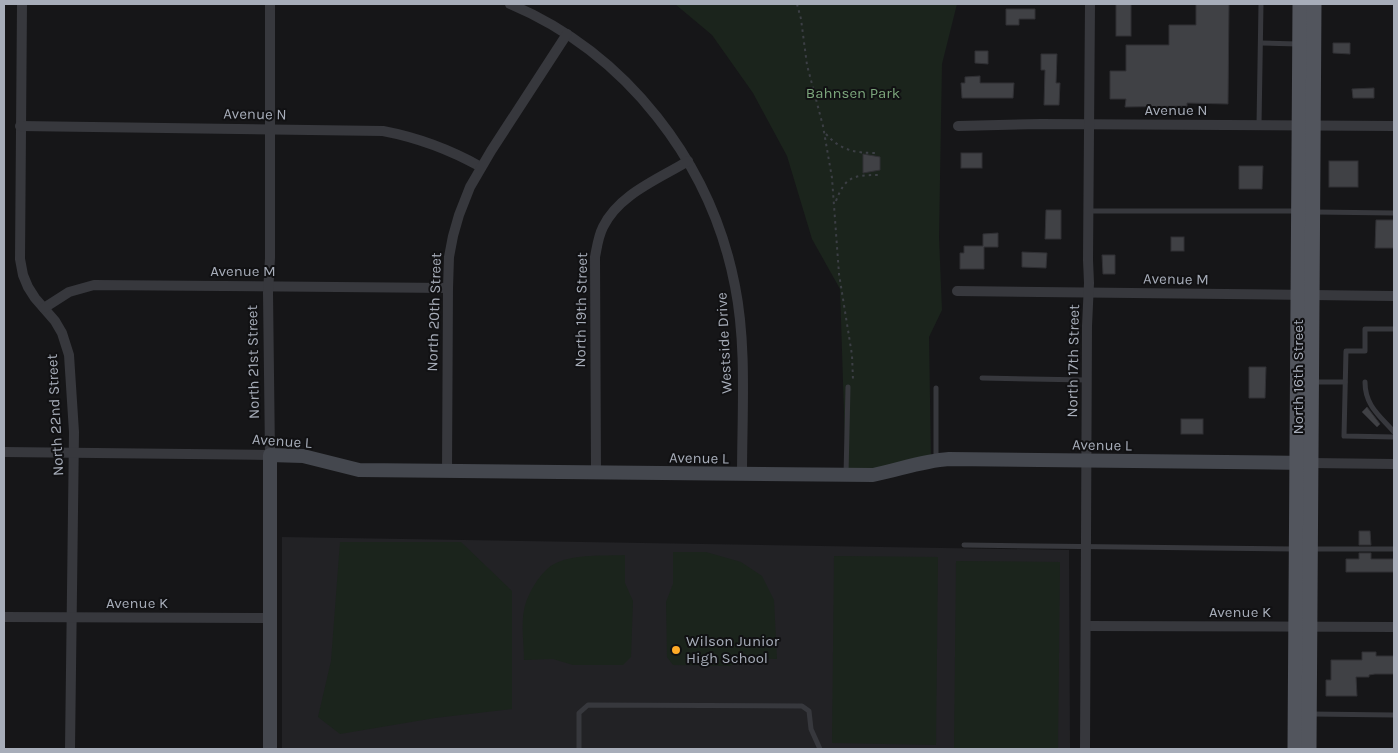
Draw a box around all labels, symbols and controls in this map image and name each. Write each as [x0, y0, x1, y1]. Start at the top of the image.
park label: Bahnsen Park [806, 84, 900, 102]
street label: Avenue N [1144, 101, 1208, 119]
street label: Avenue N [223, 104, 287, 124]
street label: North 20th Street [423, 252, 445, 372]
street label: North 19th Street [571, 252, 591, 368]
street label: Avenue M [210, 262, 276, 280]
street label: Avenue M [1143, 269, 1209, 289]
street label: Westside Drive [712, 292, 736, 394]
street label: North 21st Street [243, 304, 263, 419]
street label: North 17th Street [1063, 304, 1083, 418]
street label: North 16th Street [1289, 319, 1307, 435]
street label: North 22nd Street [43, 353, 67, 476]
street label: Avenue L [251, 430, 313, 452]
street label: Avenue L [1072, 435, 1132, 455]
street label: Avenue L [669, 448, 729, 468]
street label: Avenue K [106, 594, 168, 612]
street label: Avenue K [1209, 603, 1271, 621]
place label: Wilson Junior High School [686, 632, 780, 667]
marker: Wilson Junior High School [670, 644, 682, 656]

